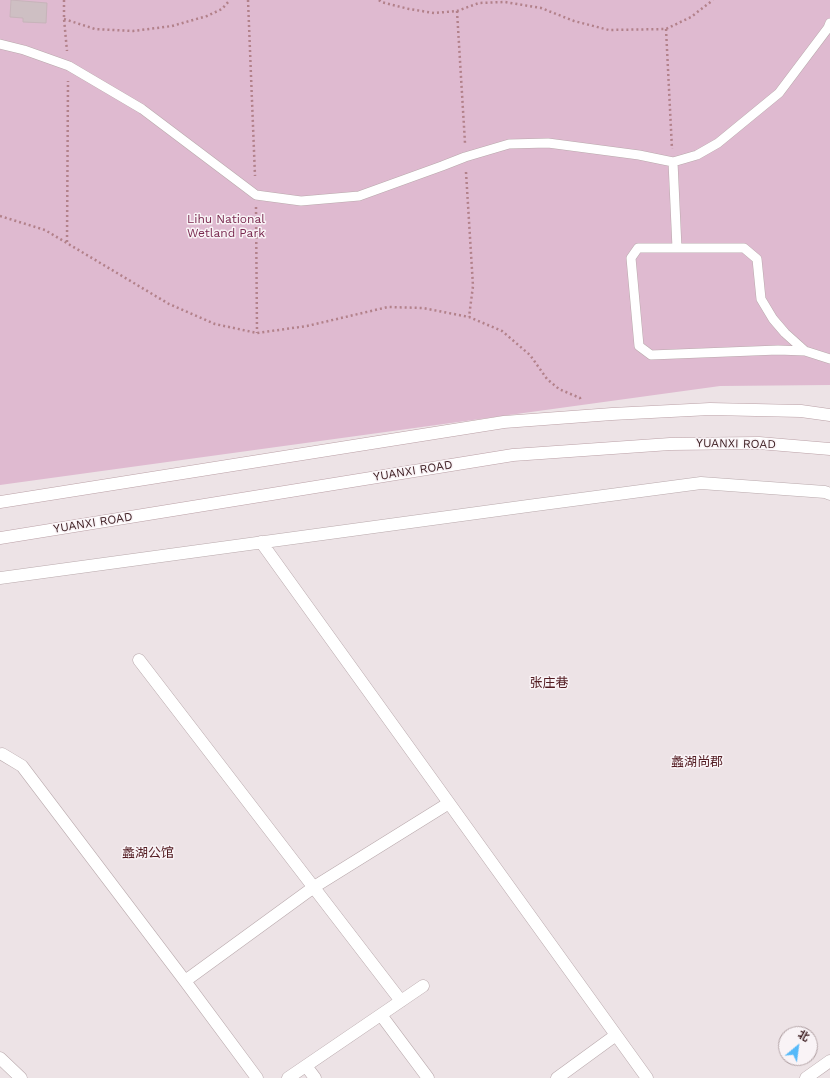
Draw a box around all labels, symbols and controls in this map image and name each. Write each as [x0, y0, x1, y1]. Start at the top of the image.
park label: Lihu National Wetland Park [187, 212, 265, 240]
street label: YUANXI ROAD [696, 436, 776, 452]
street label: YUANXI ROAD [372, 458, 454, 484]
street label: YUANXI ROAD [52, 510, 134, 536]
district label: 张庄巷 [530, 675, 568, 691]
district label: 蠡湖尚郡 [671, 754, 723, 770]
district label: 蠡湖公馆 [122, 845, 174, 861]
north arrow [778, 1026, 818, 1066]
text: 北 [796, 1028, 812, 1044]

